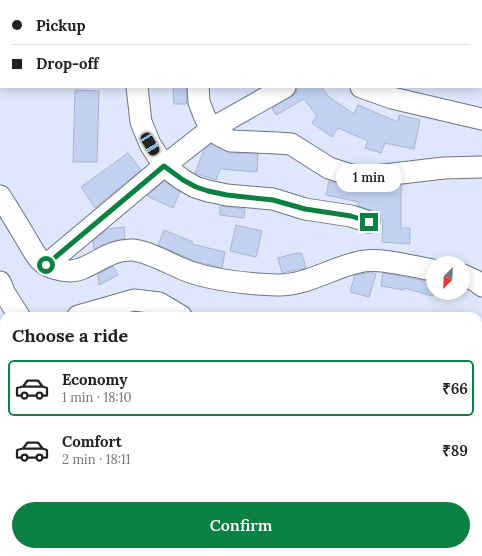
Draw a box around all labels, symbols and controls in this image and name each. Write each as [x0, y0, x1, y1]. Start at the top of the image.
text: Pickup [36, 16, 85, 35]
text: Drop-off [36, 54, 98, 73]
car [139, 131, 161, 157]
callout: 1 min [336, 164, 402, 192]
text: 1 min [353, 169, 385, 186]
route end [360, 213, 378, 231]
route start [37, 256, 55, 274]
north arrow [426, 256, 470, 300]
map controls [426, 256, 470, 300]
text: Choose a ride [12, 324, 128, 347]
icon: car [14, 370, 50, 406]
text: Economy [62, 370, 127, 389]
text: ₹66 [442, 379, 468, 398]
text: 1 min · 18:10 [62, 389, 132, 406]
icon: car [14, 432, 50, 468]
text: Comfort [62, 432, 122, 451]
text: ₹89 [442, 441, 468, 460]
text: 2 min · 18:11 [62, 451, 130, 468]
button: Confirm [12, 502, 470, 548]

